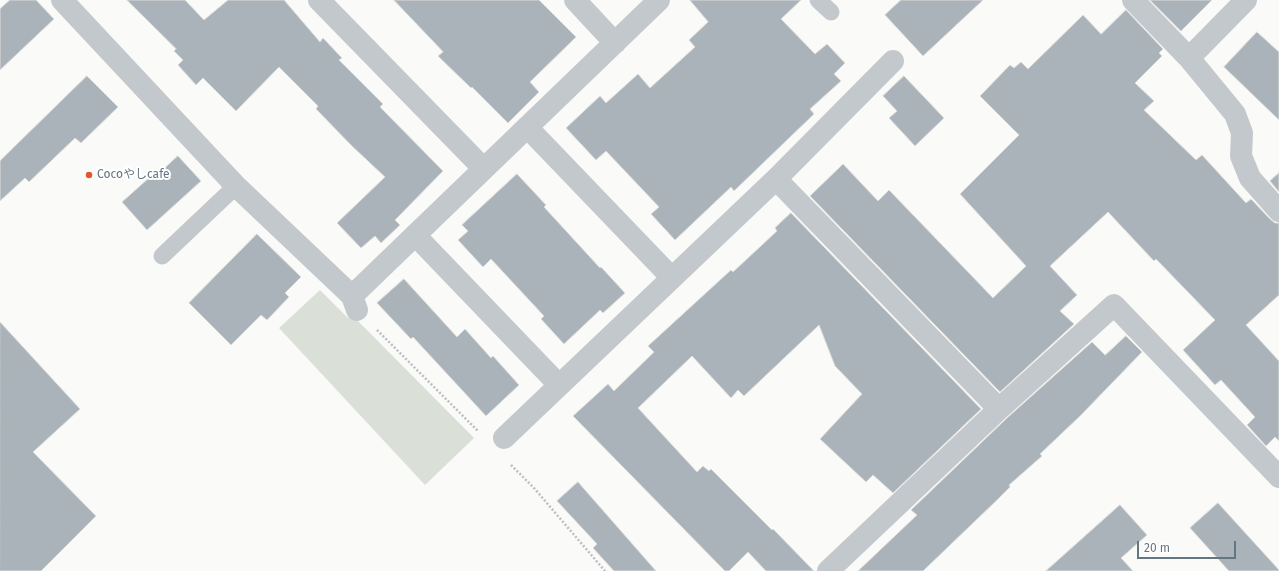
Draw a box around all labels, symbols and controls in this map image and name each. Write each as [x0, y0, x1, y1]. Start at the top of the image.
place label: Cocoやしcafe [97, 168, 170, 182]
marker: Cocoやしcafe [84, 170, 94, 180]
scale bar [1139, 533, 1238, 559]
text: 20 m [1144, 541, 1170, 555]

